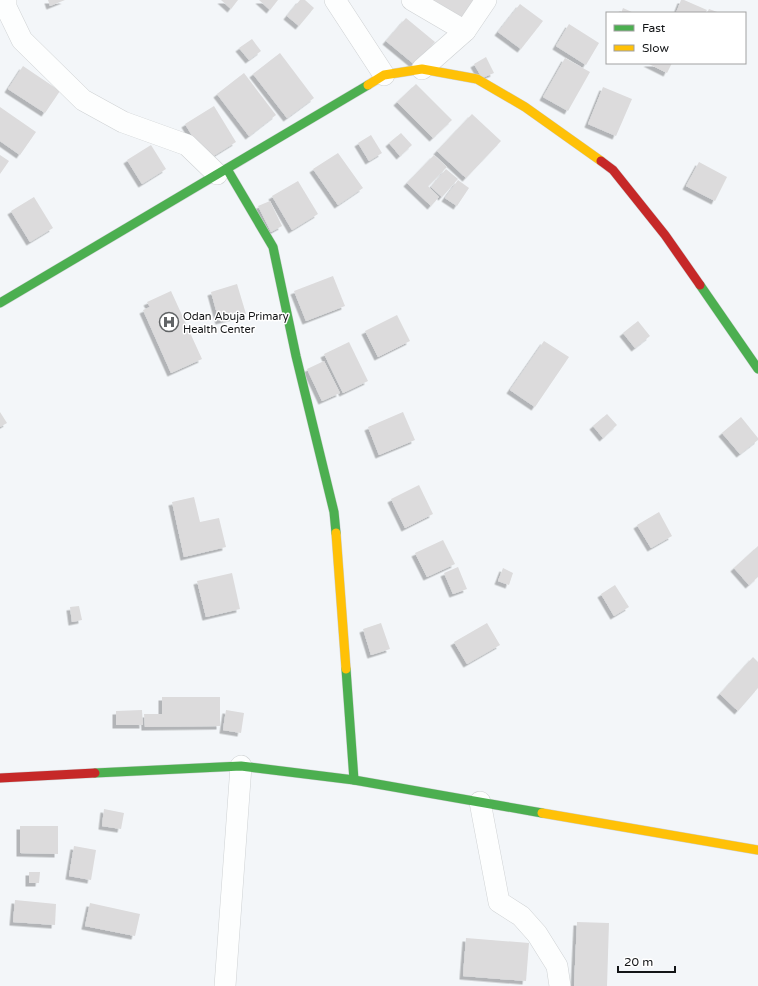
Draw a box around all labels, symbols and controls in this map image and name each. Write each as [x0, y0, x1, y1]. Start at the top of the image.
legend [606, 12, 746, 64]
text: Fast [642, 21, 666, 35]
text: Slow [642, 41, 669, 55]
place label: Odan Abuja Primary Health Center [183, 310, 289, 336]
hospital icon: Odan Abuja Primary Health Center [158, 311, 180, 333]
scale bar [618, 948, 675, 974]
text: 20 m [624, 955, 653, 969]

